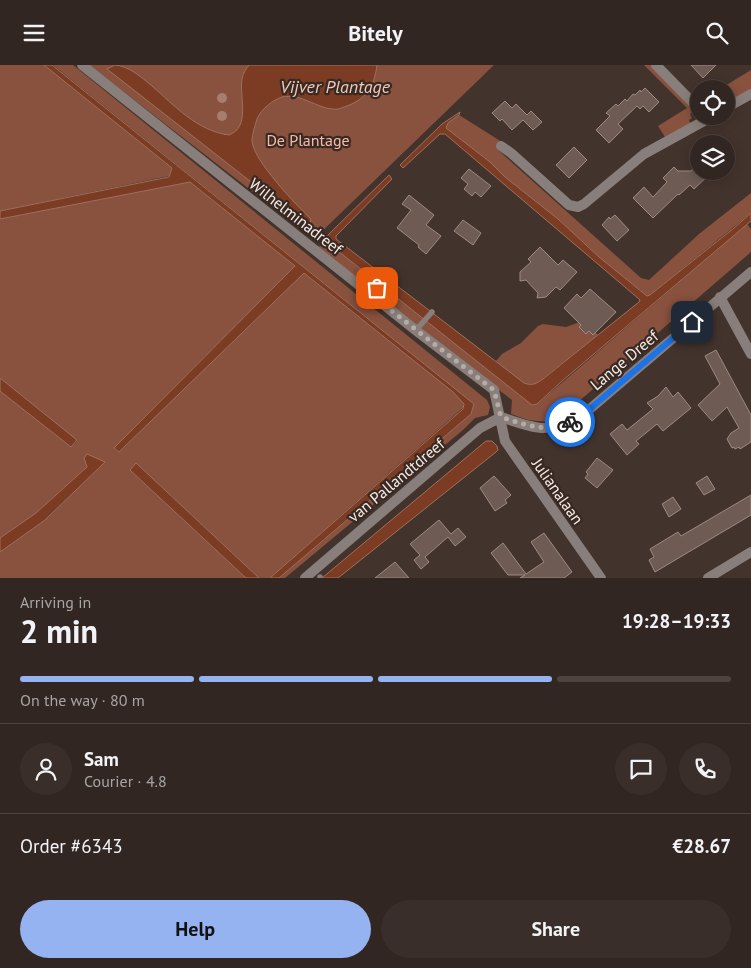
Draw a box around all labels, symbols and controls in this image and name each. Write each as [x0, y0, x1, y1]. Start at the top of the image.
icon: menu [20, 19, 48, 47]
text: Bitely [348, 19, 403, 47]
icon: search [703, 19, 731, 47]
water label: Vijver Plantage [280, 75, 391, 98]
map controls [690, 80, 735, 180]
button: locate [690, 80, 735, 125]
park label: De Plantage [266, 130, 350, 150]
button: layers [690, 135, 735, 180]
street label: Wilhelminadreef [245, 173, 347, 259]
pin [356, 267, 398, 309]
icon: bag [363, 274, 391, 302]
pin [671, 301, 713, 343]
icon: home [678, 308, 706, 336]
street label: Lange Dreef [586, 325, 663, 394]
courier [545, 397, 595, 447]
icon: bike [556, 408, 584, 436]
street label: van Pallandtdreef [343, 433, 449, 526]
street label: Julianalaan [527, 453, 588, 528]
text: Arriving in [20, 592, 91, 612]
text: 19:28–19:33 [622, 609, 731, 633]
text: 2 min [20, 610, 98, 652]
text: On the way · 80 m [20, 690, 145, 710]
button: person [20, 743, 72, 795]
button: chat [615, 743, 667, 795]
button: phone [679, 743, 731, 795]
text: Sam [84, 747, 119, 771]
text: Courier · 4.8 [84, 771, 167, 791]
text: Order #6343 [20, 834, 123, 858]
text: €28.67 [672, 834, 731, 858]
button: Help [20, 900, 371, 958]
button: Share [381, 900, 731, 958]

